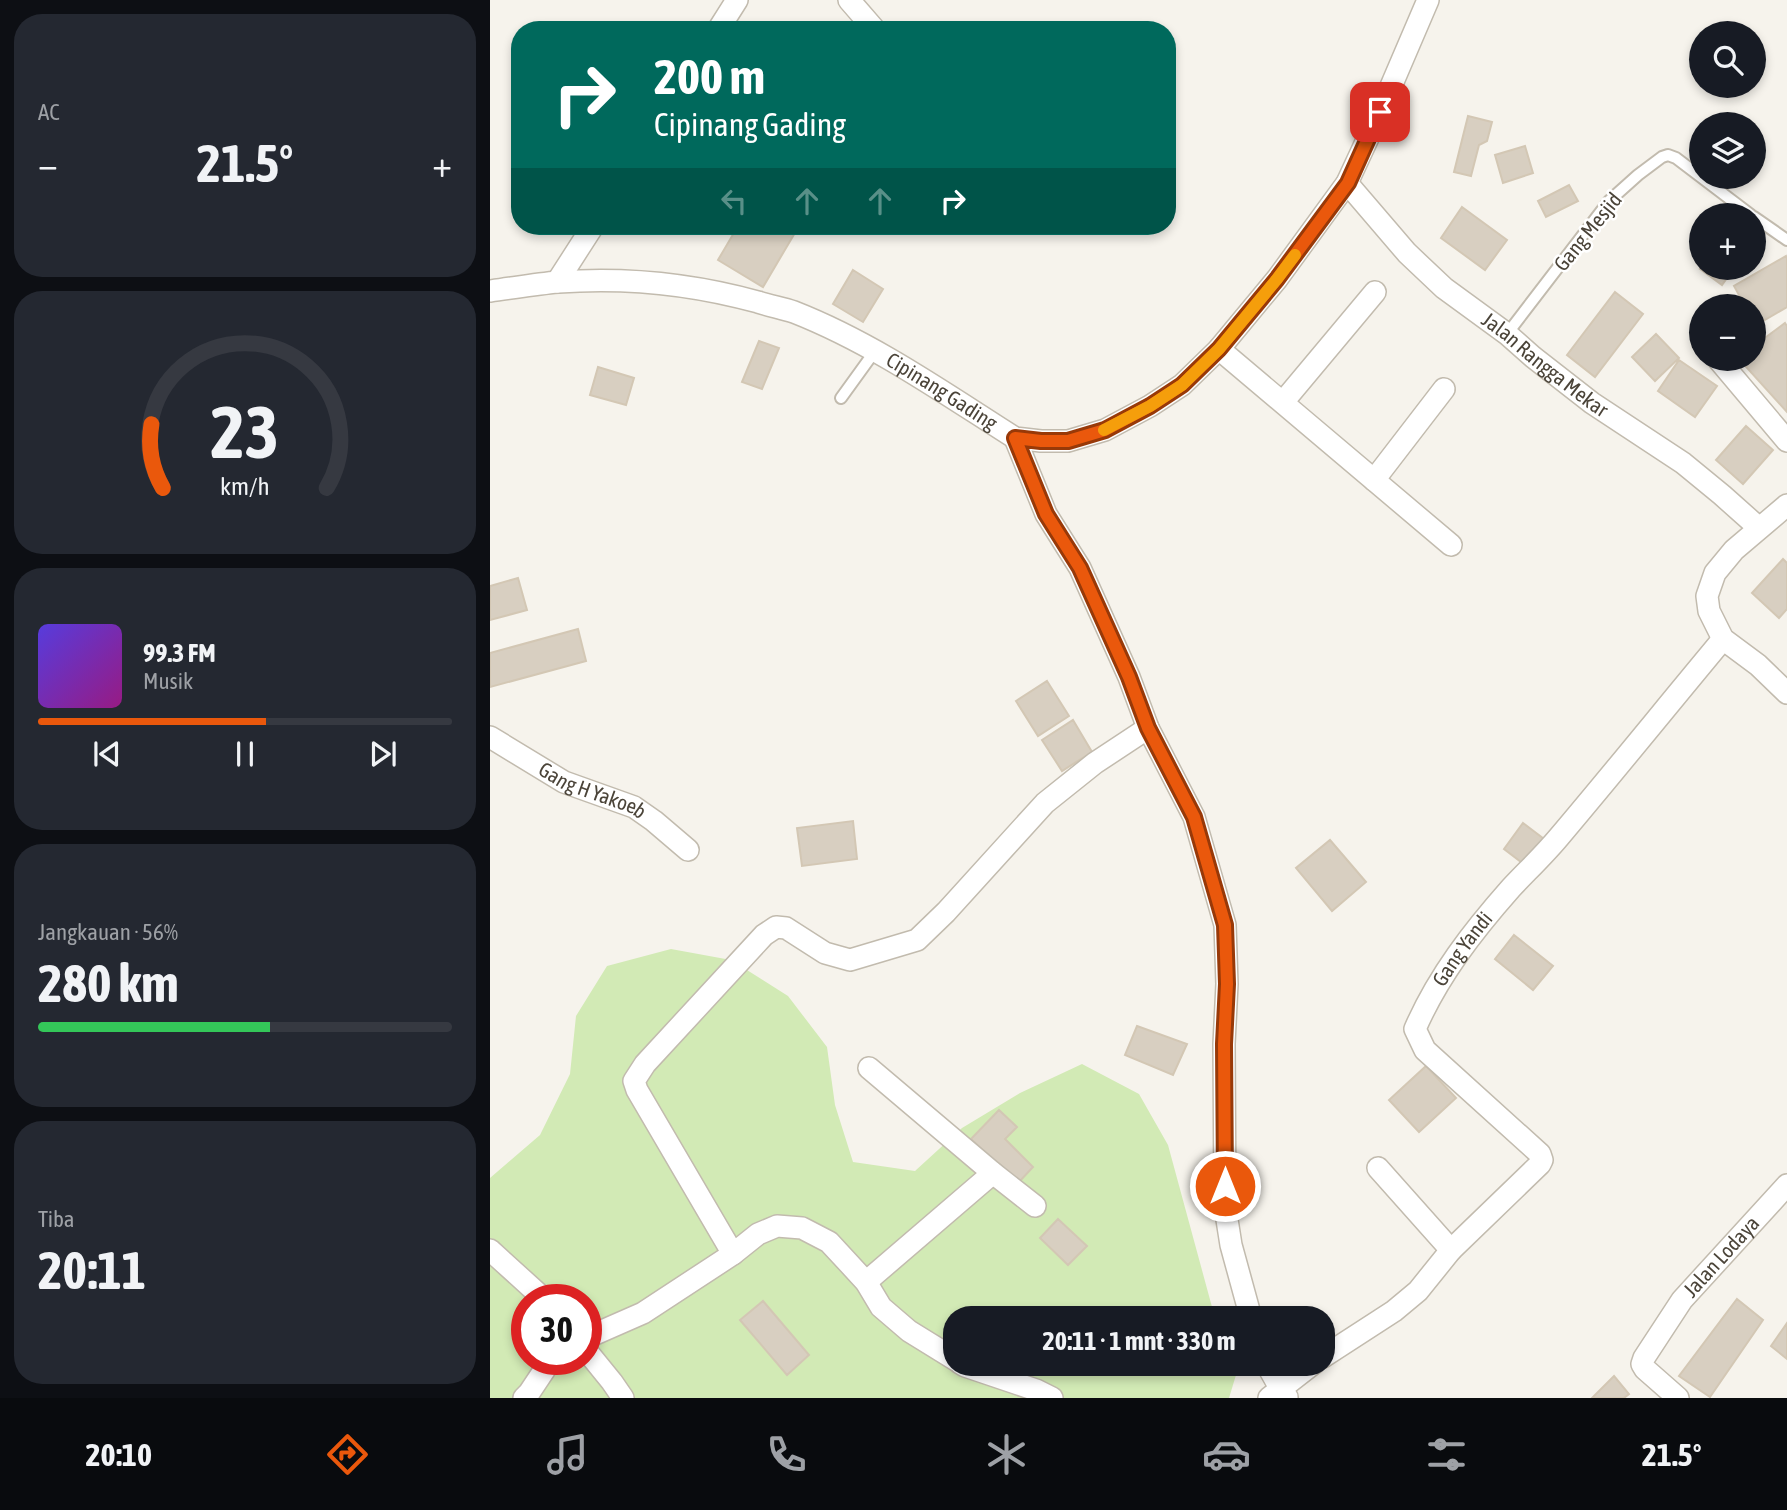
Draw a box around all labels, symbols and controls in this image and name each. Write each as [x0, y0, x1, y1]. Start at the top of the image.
map controls [1689, 21, 1766, 371]
button: search [1689, 21, 1766, 98]
text: 200 m [654, 48, 765, 104]
icon: right [539, 49, 630, 140]
pin [1350, 82, 1410, 142]
icon: arrive [1361, 93, 1399, 131]
text: AC [38, 99, 60, 125]
text: Cipinang Gading [654, 106, 846, 143]
button: layers [1689, 112, 1766, 189]
text: 21.5° [197, 133, 293, 193]
text: − [38, 142, 58, 185]
text: + [432, 142, 452, 185]
icon: left [715, 182, 753, 220]
icon: ahead [788, 182, 826, 220]
icon: ahead [861, 182, 899, 220]
icon: right [934, 182, 972, 220]
street label: Gang Mesjid [1548, 187, 1626, 275]
button: + [1689, 203, 1766, 280]
button: − [1689, 294, 1766, 371]
street label: Jalan Rangga Mekar [1478, 307, 1614, 422]
street label: Cipinang Gading [883, 347, 1002, 435]
text: 23 [211, 391, 279, 474]
text: km/h [220, 472, 270, 500]
text: 99.3 FM [143, 638, 216, 668]
text: Musik [143, 668, 193, 694]
icon: previous [88, 735, 126, 773]
icon: pause [226, 735, 264, 773]
icon: next [364, 735, 402, 773]
street label: Gang H Yakoeb [535, 756, 651, 823]
street label: Gang Yandi [1427, 907, 1497, 990]
text: Jangkauan · 56% [38, 919, 178, 945]
text: 280 km [38, 953, 179, 1013]
position arrow [1188, 1149, 1262, 1223]
text: Tiba [38, 1206, 75, 1232]
street label: Jalan Lodaya [1678, 1211, 1764, 1301]
text: 20:11 [38, 1240, 146, 1300]
speed limit sign: 30 [511, 1284, 602, 1375]
text: 20:11 · 1 mnt · 330 m [1043, 1326, 1235, 1356]
icon: directions [323, 1430, 372, 1479]
icon: music [543, 1430, 592, 1479]
icon: phone [762, 1430, 811, 1479]
icon: climate [982, 1430, 1031, 1479]
icon: car [1202, 1430, 1251, 1479]
icon: filters [1422, 1430, 1471, 1479]
text: 20:10 [85, 1436, 152, 1473]
text: 21.5° [1642, 1436, 1701, 1473]

